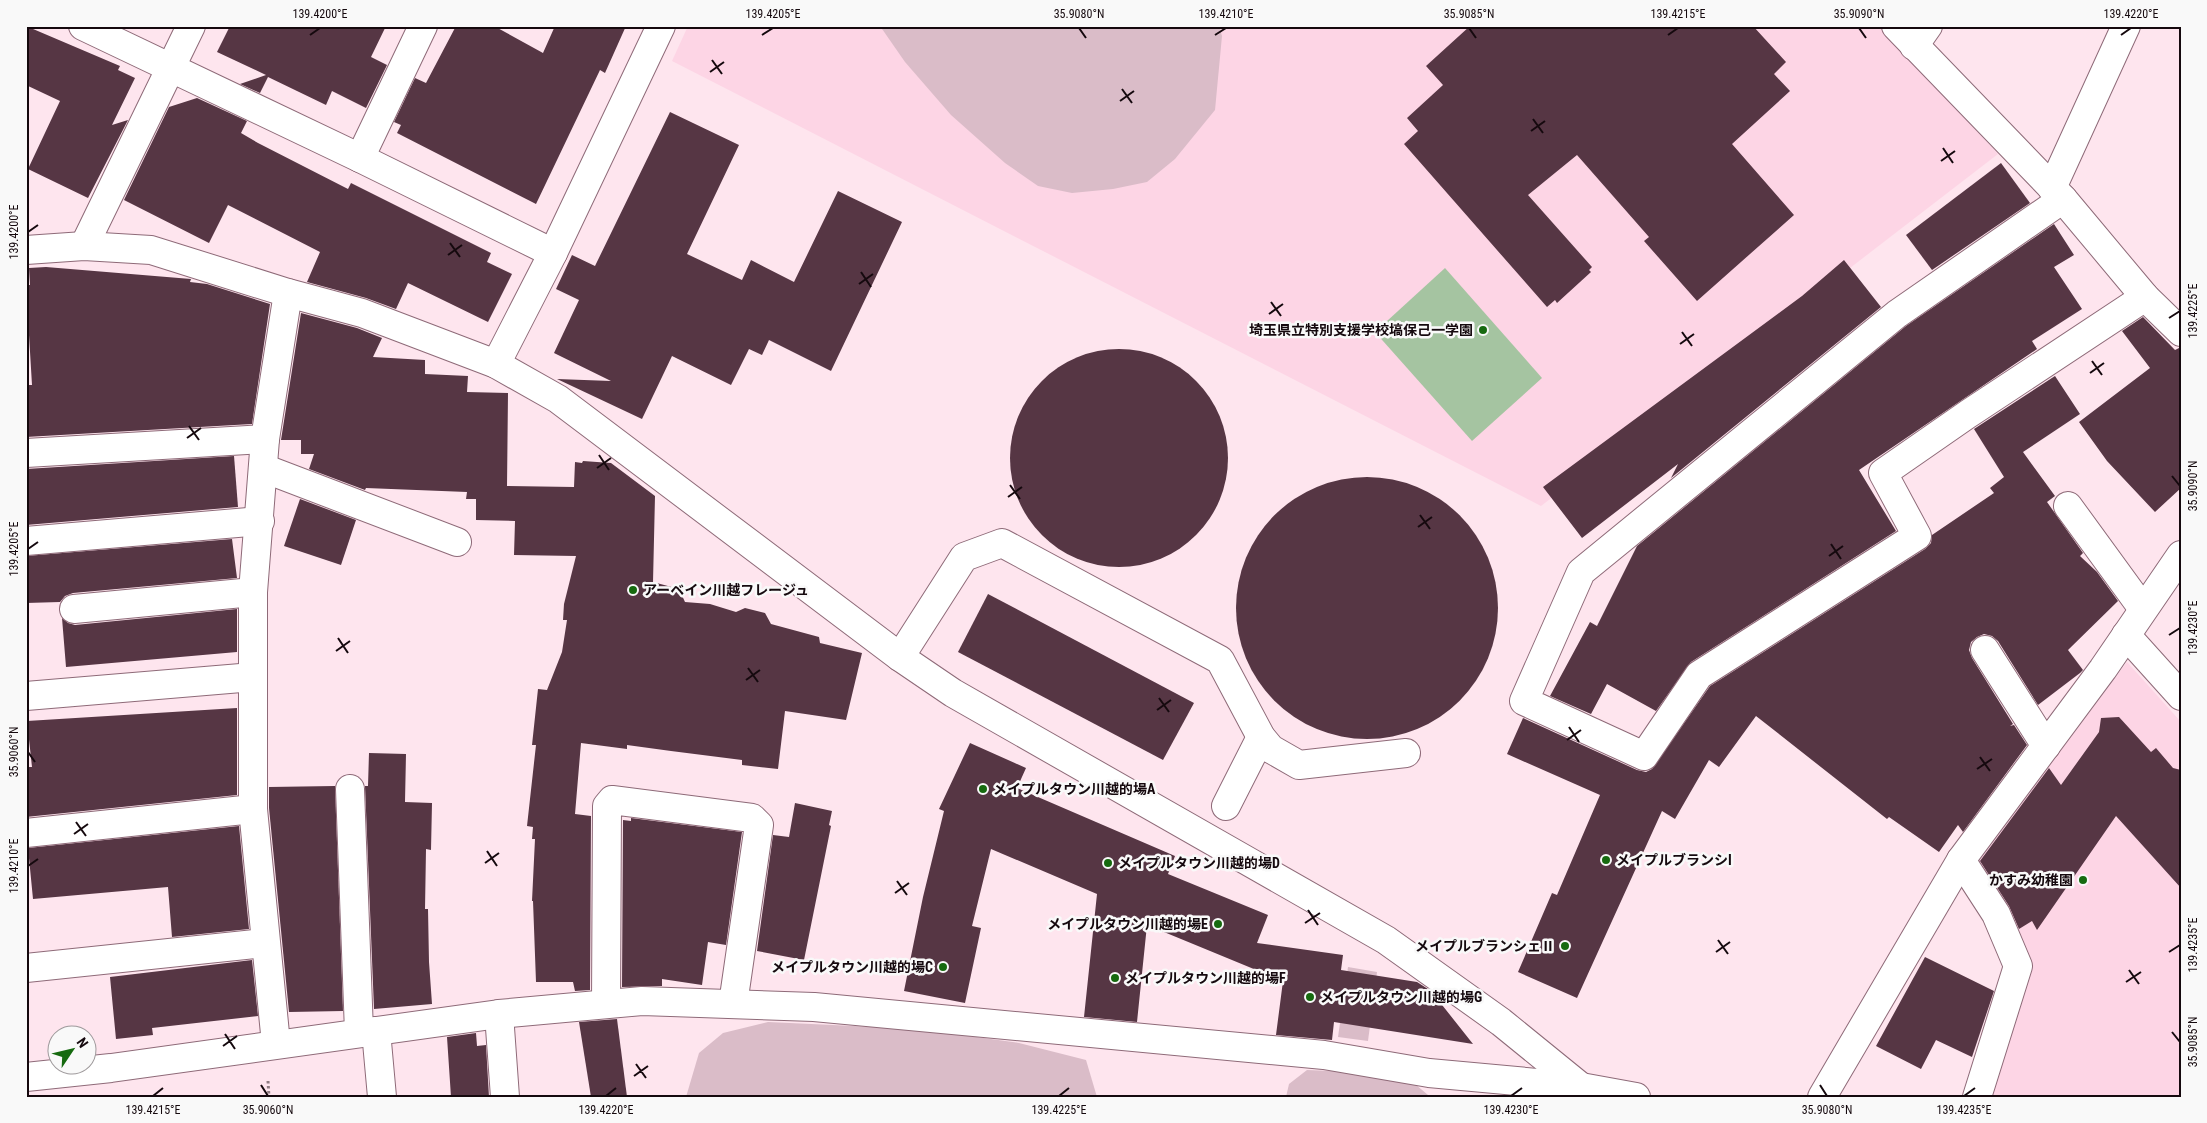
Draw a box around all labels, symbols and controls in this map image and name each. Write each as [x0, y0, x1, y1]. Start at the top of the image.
text: 139.4200°E [292, 7, 348, 21]
text: 139.4205°E [745, 7, 801, 21]
text: 35.9080°N [1054, 7, 1104, 21]
text: 139.4210°E [1198, 7, 1254, 21]
text: 35.9085°N [1444, 7, 1494, 21]
text: 139.4215°E [1650, 7, 1706, 21]
text: 35.9090°N [1834, 7, 1884, 21]
text: 139.4220°E [2103, 7, 2159, 21]
text: 139.4200°E [7, 204, 21, 260]
text: 139.4225°E [2186, 283, 2200, 339]
place label: 埼玉県立特別支援学校塙保己一学園 [1249, 322, 1473, 338]
marker: 埼玉県立特別支援学校塙保己一学園 [1477, 324, 1489, 336]
text: 35.9090°N [2186, 461, 2200, 511]
text: 139.4205°E [7, 521, 21, 577]
place label: アーベイン川越フレージュ [643, 582, 809, 598]
marker: アーベイン川越フレージュ [627, 584, 639, 596]
text: 139.4230°E [2186, 600, 2200, 656]
text: 35.9060°N [7, 727, 21, 777]
place label: メイプルタウン川越的場A [993, 781, 1156, 797]
marker: メイプルタウン川越的場A [977, 783, 989, 795]
text: 139.4210°E [7, 838, 21, 894]
place label: メイプルブランシI [1616, 852, 1732, 868]
marker: メイプルブランシI [1600, 854, 1612, 866]
place label: メイプルタウン川越的場D [1118, 855, 1280, 871]
marker: メイプルタウン川越的場D [1102, 857, 1114, 869]
place label: かすみ幼稚園 [1989, 872, 2073, 888]
marker: かすみ幼稚園 [2077, 874, 2089, 886]
place label: メイプルタウン川越的場E [1047, 916, 1208, 932]
text: 139.4235°E [2186, 917, 2200, 973]
marker: メイプルタウン川越的場E [1212, 918, 1224, 930]
place label: メイプルブランシェⅡ [1415, 938, 1555, 954]
marker: メイプルブランシェⅡ [1559, 940, 1571, 952]
place label: メイプルタウン川越的場C [771, 959, 933, 975]
marker: メイプルタウン川越的場C [937, 961, 949, 973]
place label: メイプルタウン川越的場F [1125, 970, 1286, 986]
marker: メイプルタウン川越的場F [1109, 972, 1121, 984]
place label: メイプルタウン川越的場G [1320, 989, 1482, 1005]
marker: メイプルタウン川越的場G [1304, 991, 1316, 1003]
text: 35.9085°N [2186, 1017, 2200, 1067]
north arrow [48, 1026, 98, 1076]
text: N [74, 1034, 92, 1051]
text: 139.4215°E [125, 1103, 181, 1117]
text: 35.9060°N [243, 1103, 293, 1117]
text: 139.4220°E [578, 1103, 634, 1117]
text: 139.4225°E [1031, 1103, 1087, 1117]
text: 139.4230°E [1483, 1103, 1539, 1117]
text: 35.9080°N [1802, 1103, 1852, 1117]
text: 139.4235°E [1936, 1103, 1992, 1117]

